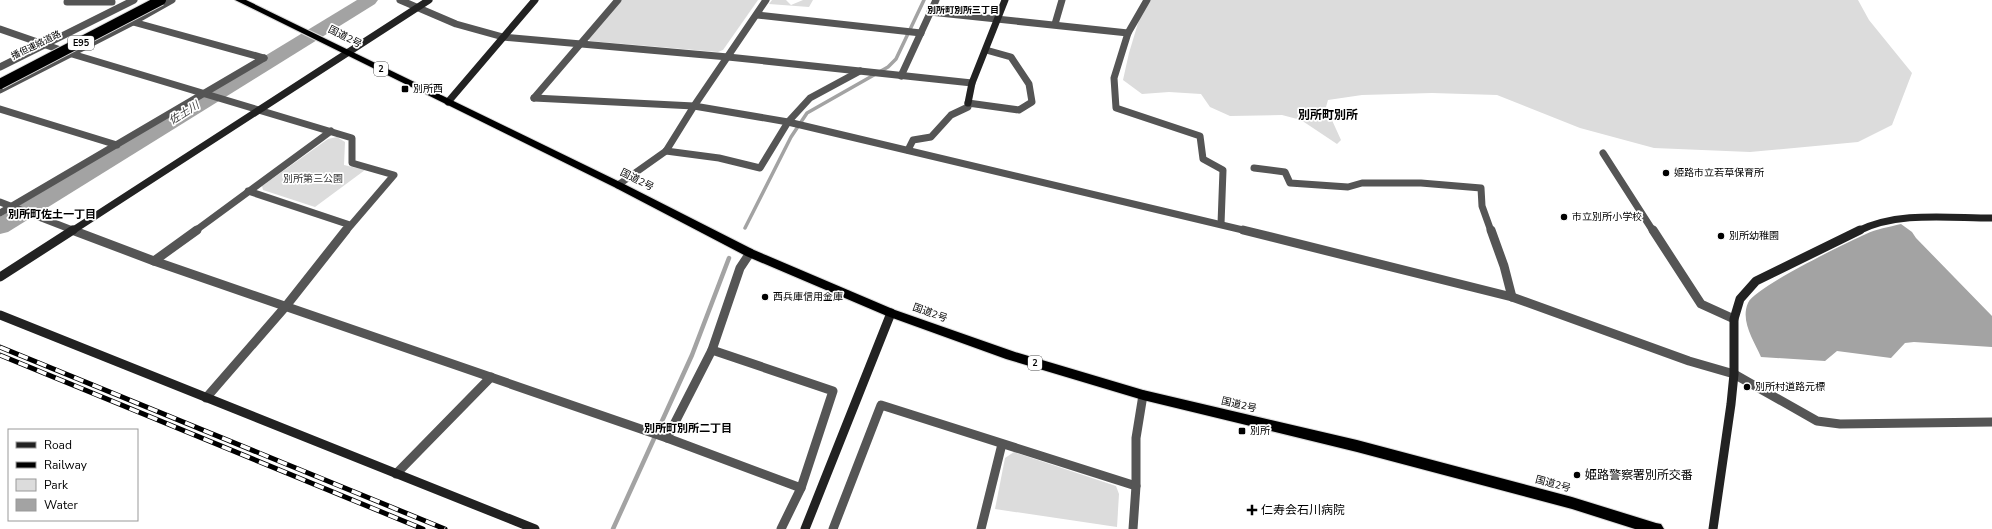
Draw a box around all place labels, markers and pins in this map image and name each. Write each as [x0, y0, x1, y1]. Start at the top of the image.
place label: 別所西 [413, 82, 443, 96]
marker: 別所西 [400, 84, 410, 94]
place label: 姫路市立若草保育所 [1674, 166, 1764, 180]
marker: 姫路市立若草保育所 [1661, 168, 1671, 178]
place label: 市立別所小学校 [1572, 210, 1642, 224]
marker: 市立別所小学校 [1559, 212, 1569, 222]
place label: 別所幼稚園 [1729, 229, 1779, 243]
marker: 別所幼稚園 [1716, 231, 1726, 241]
place label: 西兵庫信用金庫 [773, 290, 843, 304]
marker: 西兵庫信用金庫 [760, 292, 770, 302]
place label: 別所村道路元標 [1755, 380, 1825, 394]
marker: 別所村道路元標 [1742, 382, 1752, 392]
place label: 別所 [1250, 424, 1270, 438]
marker: 別所 [1237, 426, 1247, 436]
place label: 姫路警察署別所交番 [1585, 467, 1693, 483]
marker: 姫路警察署別所交番 [1572, 470, 1582, 480]
place label: 仁寿会石川病院 [1261, 502, 1345, 518]
marker: 仁寿会石川病院 [1246, 504, 1258, 516]

